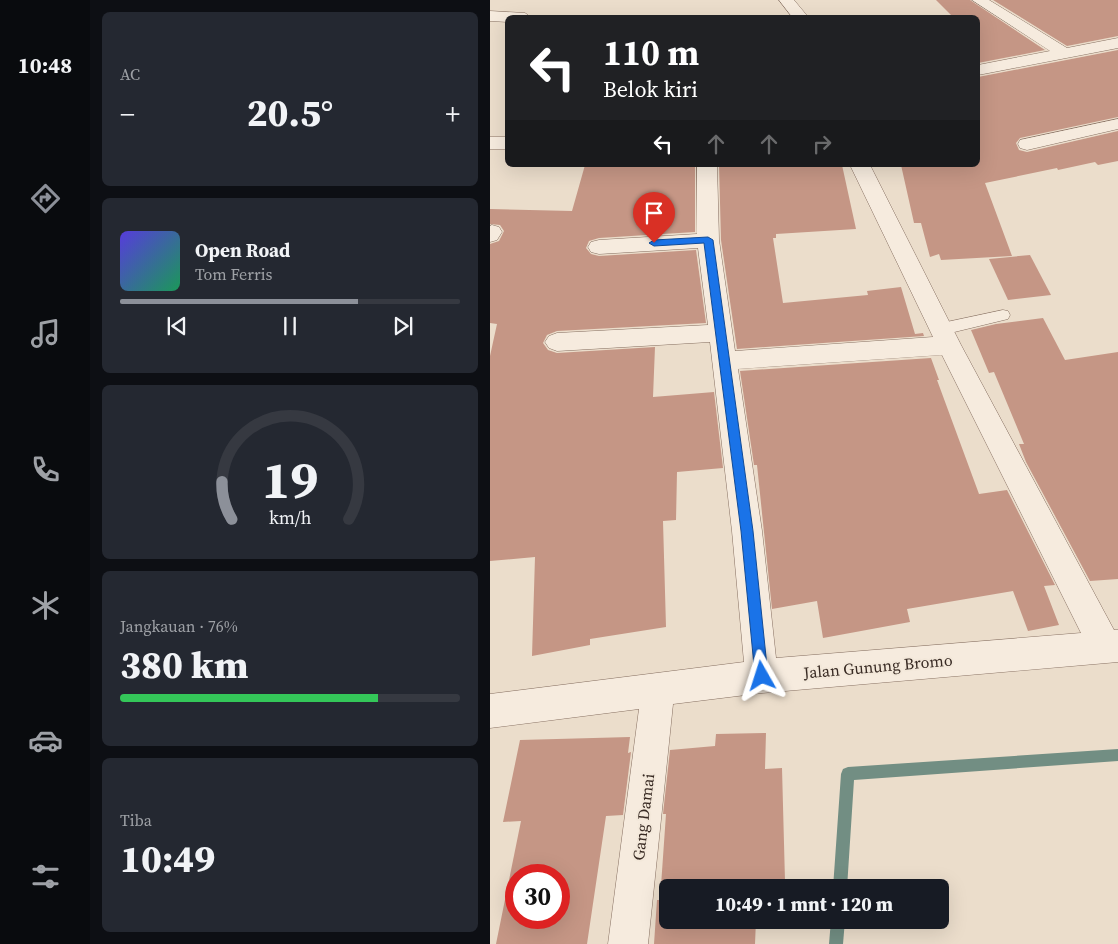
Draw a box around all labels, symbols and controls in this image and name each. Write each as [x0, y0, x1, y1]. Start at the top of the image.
text: 110 m [603, 29, 699, 77]
icon: left [520, 35, 585, 100]
text: 10:48 [18, 50, 72, 80]
text: AC [120, 63, 140, 85]
text: Belok kiri [603, 74, 698, 104]
text: 20.5° [247, 87, 333, 139]
text: − [120, 95, 135, 133]
text: + [445, 95, 460, 133]
icon: left [649, 130, 677, 158]
icon: ahead [702, 130, 730, 158]
icon: ahead [755, 130, 783, 158]
icon: right [808, 130, 836, 158]
icon: directions [28, 181, 63, 216]
pin [633, 192, 675, 243]
icon: arrive [640, 199, 668, 227]
text: Open Road [195, 237, 290, 263]
text: Tom Ferris [195, 263, 273, 285]
icon: previous [163, 312, 191, 340]
icon: pause [276, 312, 304, 340]
icon: next [389, 312, 417, 340]
icon: music [28, 316, 63, 351]
text: 19 [262, 444, 318, 515]
icon: phone [28, 452, 63, 487]
text: km/h [269, 505, 312, 530]
icon: climate [28, 588, 63, 623]
text: Jangkauan · 76% [120, 615, 238, 637]
text: 380 km [120, 639, 248, 691]
position arrow [735, 649, 787, 701]
street label: Jalan Gunung Bromo [802, 649, 954, 684]
icon: car [28, 723, 63, 758]
street label: Gang Damai [627, 772, 659, 862]
text: Tiba [120, 809, 152, 831]
text: 10:49 [120, 833, 215, 885]
icon: filters [28, 859, 63, 894]
speed limit sign: 30 [505, 864, 570, 929]
text: 10:49 · 1 mnt · 120 m [715, 891, 893, 917]

